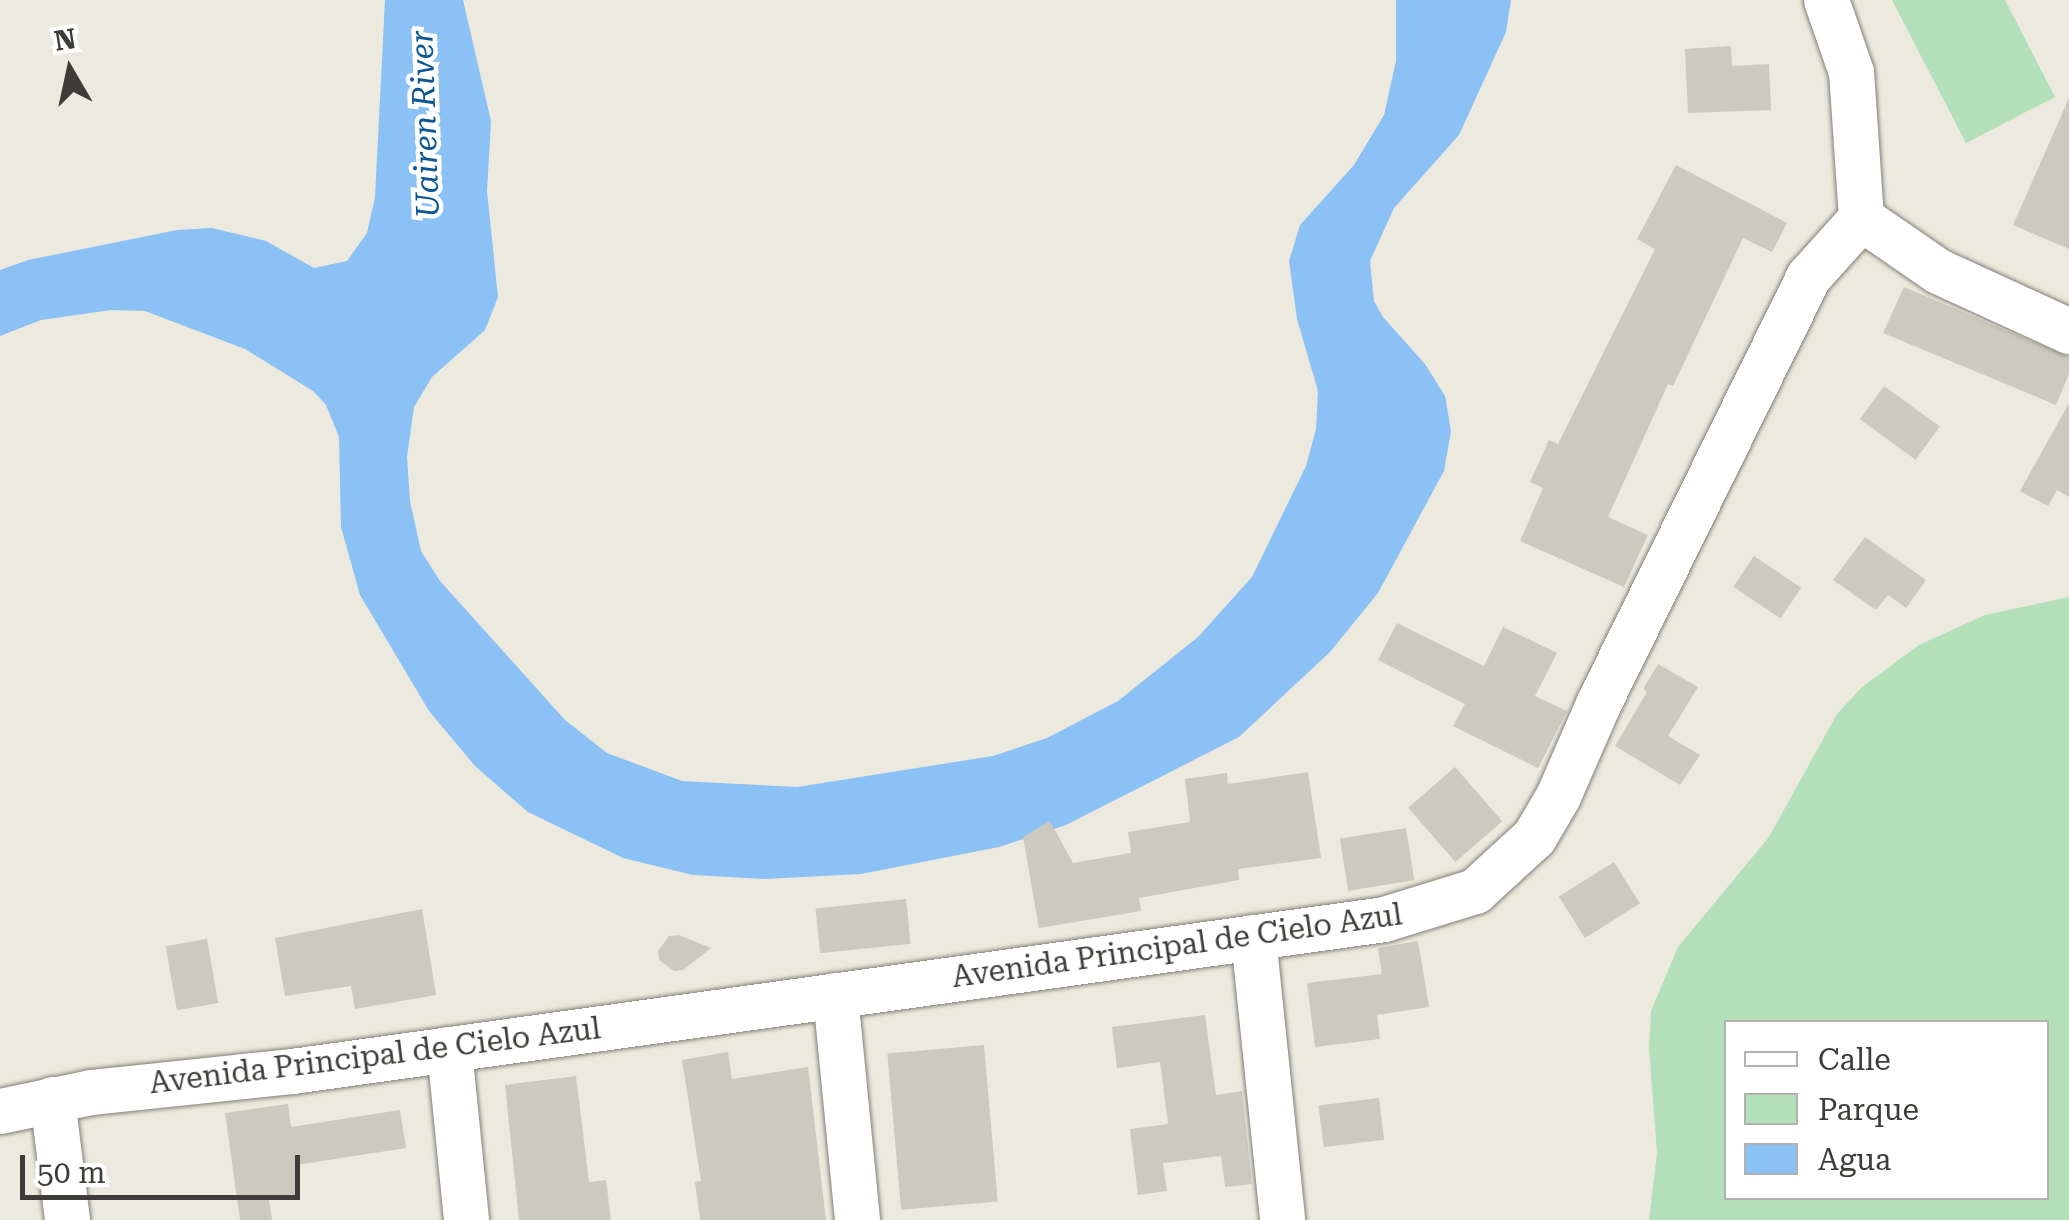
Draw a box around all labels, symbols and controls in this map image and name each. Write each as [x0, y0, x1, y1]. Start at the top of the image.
north arrow [20, 20, 120, 120]
text: N [52, 22, 78, 58]
water label: Uairen River [403, 29, 447, 219]
street label: Avenida Principal de Cielo Azul [950, 897, 1404, 995]
street label: Avenida Principal de Cielo Azul [147, 1010, 603, 1102]
legend [1724, 1020, 2049, 1200]
text: Calle [1818, 1042, 1891, 1077]
text: Parque [1818, 1092, 1919, 1127]
scale bar [25, 1135, 305, 1197]
text: Agua [1818, 1142, 1891, 1177]
text: 50 m [37, 1155, 106, 1190]

